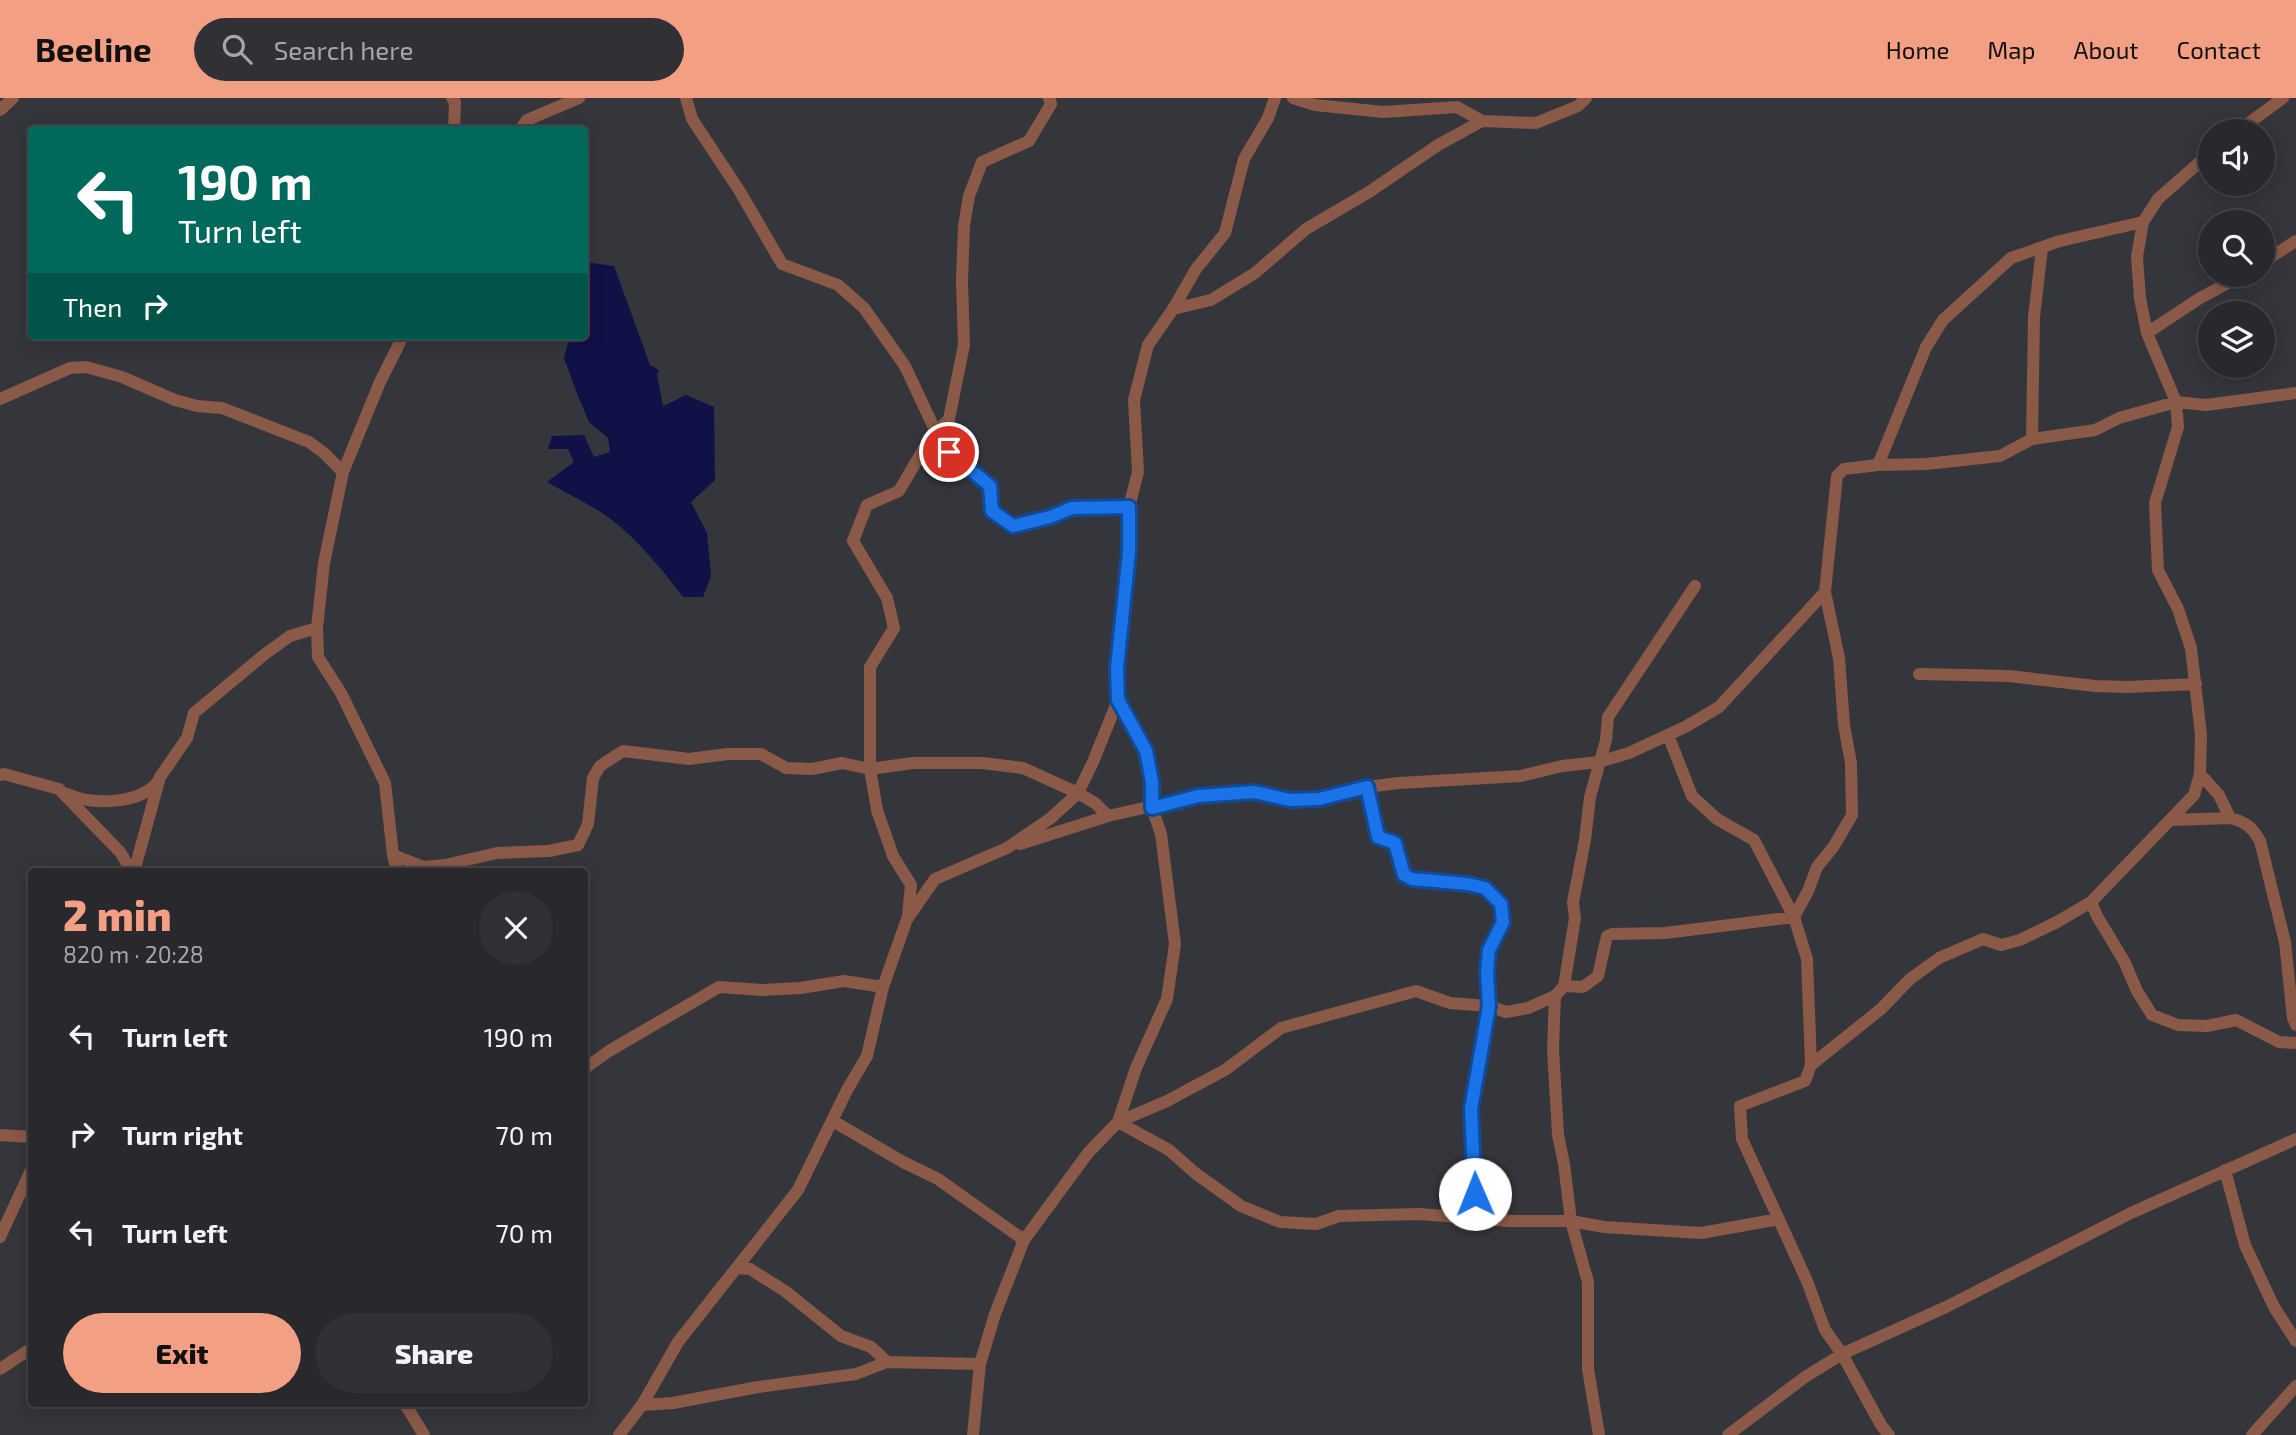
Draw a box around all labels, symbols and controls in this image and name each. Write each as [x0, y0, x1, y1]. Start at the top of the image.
search box [194, 18, 684, 81]
text: Beeline [35, 29, 152, 69]
icon: search [218, 30, 256, 68]
text: Search here [274, 34, 413, 65]
text: Home [1886, 35, 1949, 64]
text: Map [1987, 35, 2035, 64]
text: About [2073, 35, 2139, 64]
text: Contact [2177, 35, 2261, 64]
map controls [2198, 119, 2275, 378]
button: sound [2198, 119, 2275, 196]
text: 190 m [178, 151, 313, 210]
icon: left [63, 154, 154, 245]
button: search [2198, 210, 2275, 287]
text: Turn left [178, 211, 302, 249]
icon: right [136, 287, 174, 325]
text: Then [63, 291, 122, 322]
button: layers [2198, 301, 2275, 378]
pin [919, 422, 979, 482]
icon: arrive [930, 433, 968, 471]
text: 2 min [63, 889, 172, 939]
button: close [479, 891, 553, 965]
text: 820 m · 20:28 [63, 940, 204, 968]
icon: left [63, 1017, 101, 1055]
text: Turn left [122, 1021, 228, 1052]
text: 190 m [484, 1021, 553, 1052]
icon: right [63, 1115, 101, 1153]
text: Turn right [122, 1119, 243, 1150]
text: 70 m [495, 1119, 553, 1150]
position arrow [1438, 1157, 1512, 1231]
icon: left [63, 1213, 101, 1251]
text: Turn left [122, 1217, 228, 1248]
text: 70 m [495, 1217, 553, 1248]
button: Exit [63, 1313, 301, 1393]
button: Share [315, 1313, 553, 1393]

